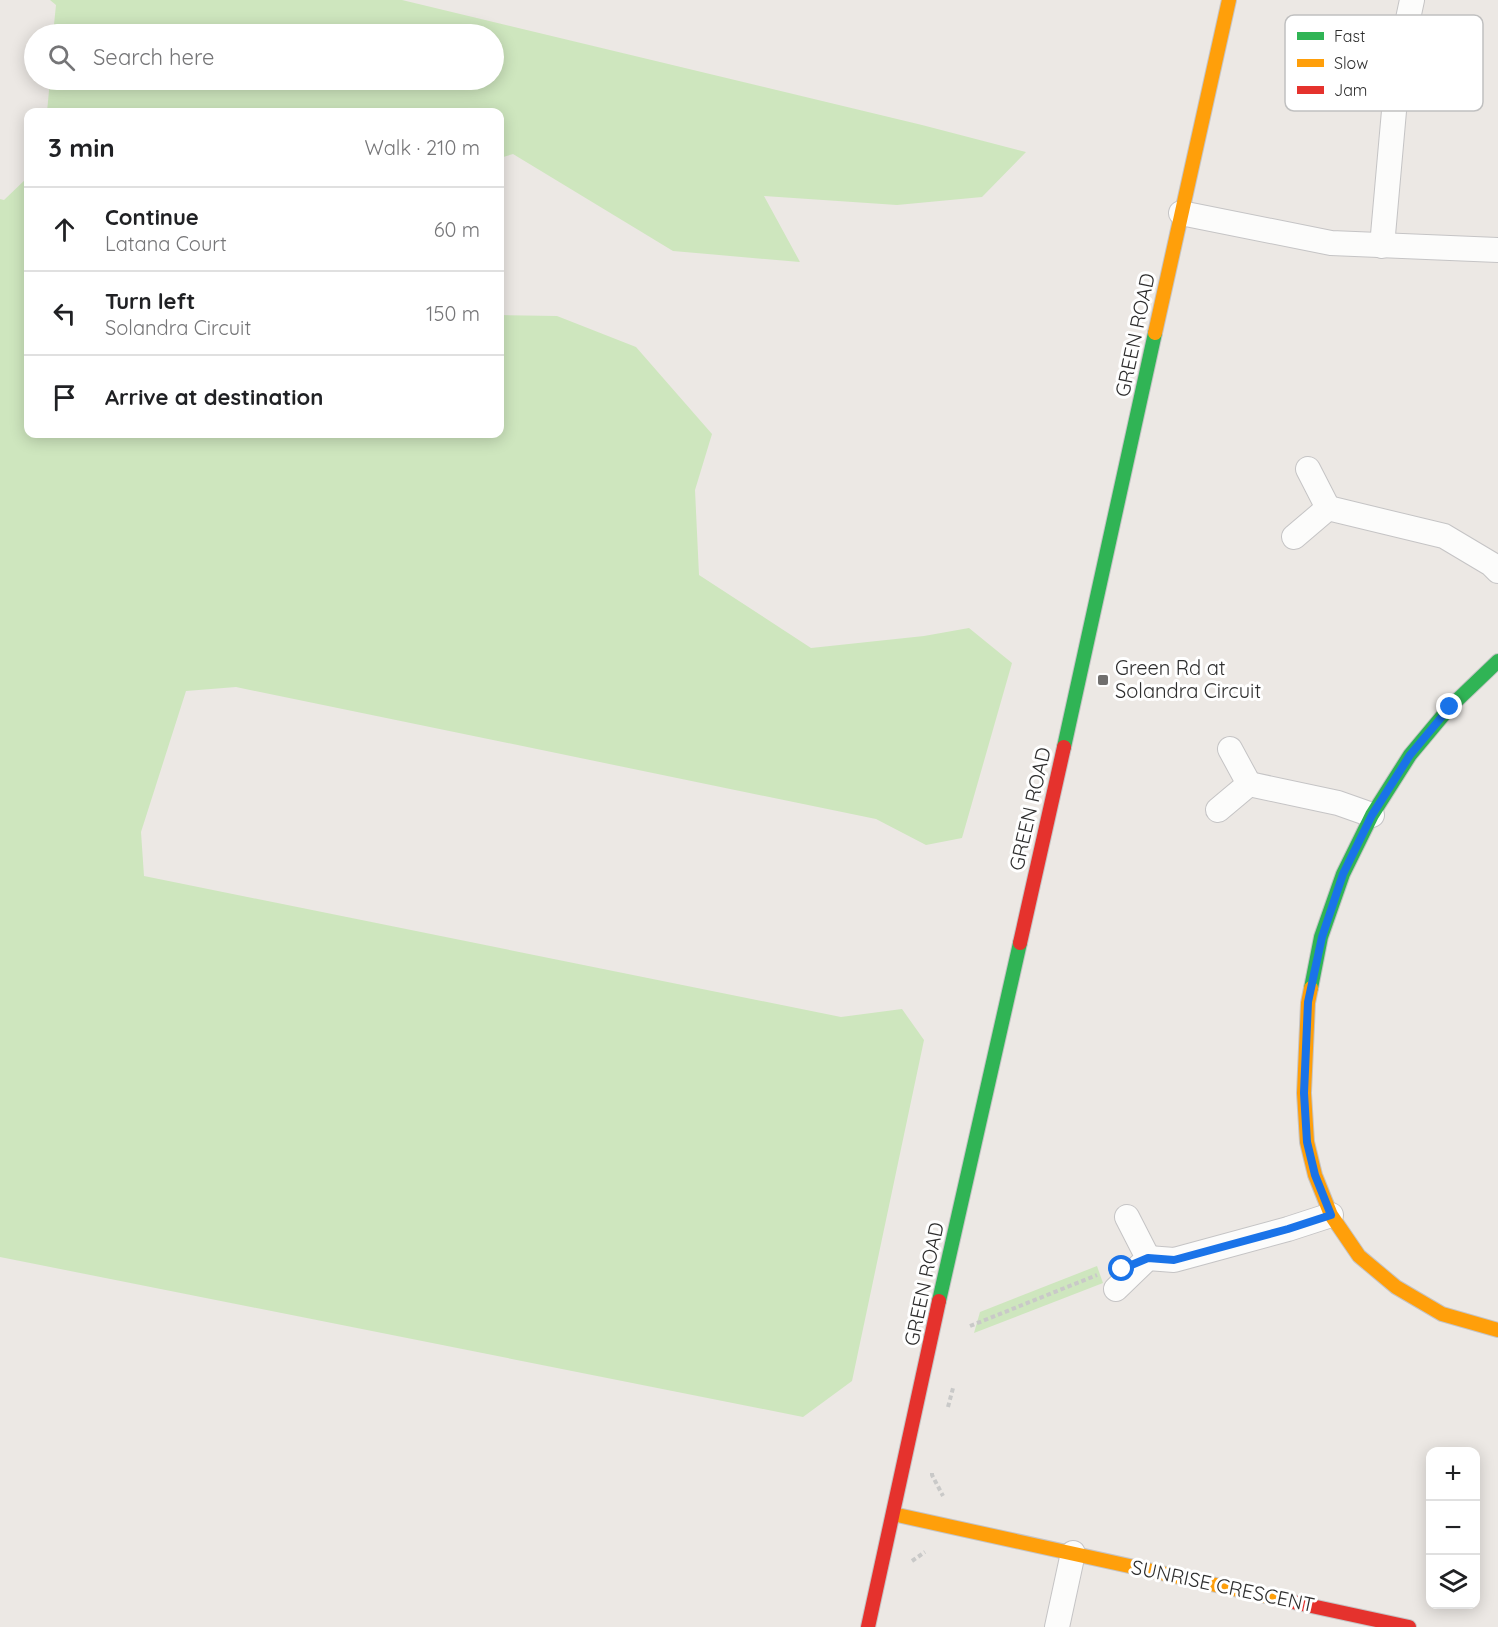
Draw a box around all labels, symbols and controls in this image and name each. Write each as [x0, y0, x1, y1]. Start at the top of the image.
legend [1285, 15, 1483, 111]
search box [24, 24, 504, 90]
text: Fast [1334, 26, 1365, 46]
icon: search [45, 41, 78, 74]
text: Search here [93, 43, 214, 71]
text: Slow [1334, 53, 1368, 73]
text: Jam [1334, 80, 1367, 100]
text: 3 min [48, 131, 115, 164]
text: Walk · 210 m [365, 135, 480, 160]
text: Continue [105, 203, 199, 231]
icon: ahead [48, 213, 81, 246]
text: 60 m [434, 217, 480, 242]
text: Latana Court [105, 231, 227, 256]
street label: GREEN ROAD [1109, 271, 1160, 399]
text: Turn left [105, 287, 195, 315]
icon: left [48, 297, 81, 330]
text: 150 m [426, 301, 480, 326]
text: Solandra Circuit [105, 315, 251, 340]
icon: arrive [48, 381, 81, 414]
text: Arrive at destination [105, 383, 323, 411]
place label: Green Rd at Solandra Circuit [1115, 655, 1261, 703]
marker: Green Rd at Solandra Circuit [1096, 673, 1110, 687]
route end [1436, 693, 1462, 719]
street label: GREEN ROAD [1003, 745, 1056, 873]
street label: GREEN ROAD [898, 1220, 949, 1348]
route start [1108, 1255, 1134, 1281]
map controls [1426, 1447, 1480, 1609]
button: + [1426, 1447, 1480, 1501]
button: − [1426, 1501, 1480, 1555]
street label: SUNRISE CRESCENT [1129, 1554, 1317, 1617]
button: layers [1426, 1555, 1480, 1609]

